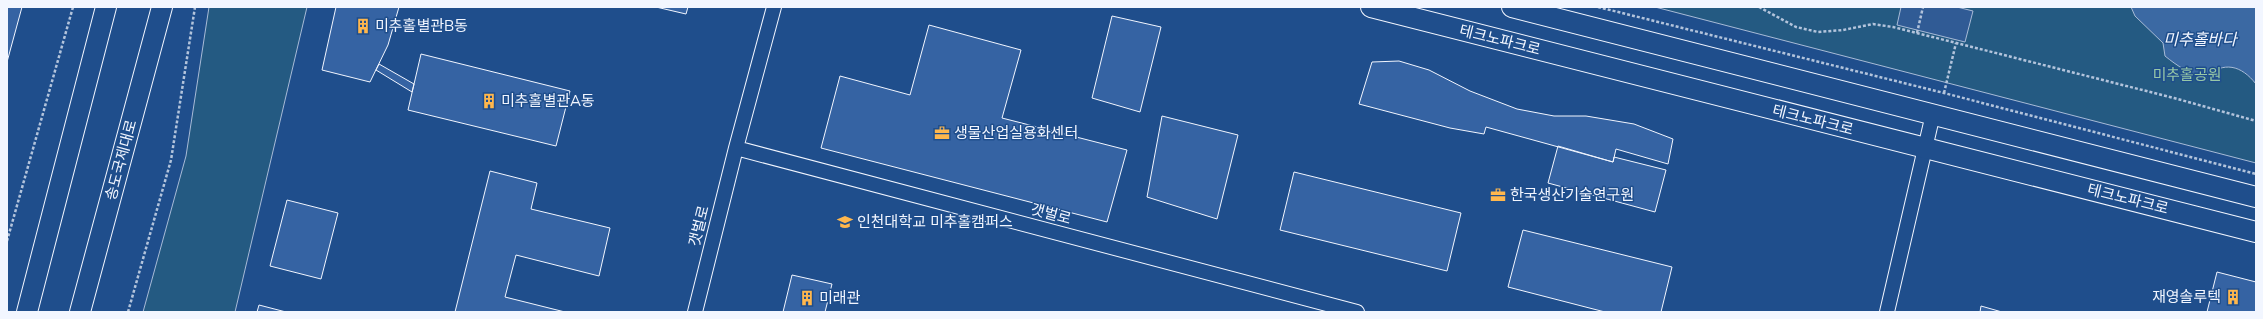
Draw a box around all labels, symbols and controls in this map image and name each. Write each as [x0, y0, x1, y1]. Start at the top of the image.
place label: 미추홀별관B동 [375, 16, 468, 35]
building icon: 미추홀별관B동 [354, 17, 372, 35]
street label: 테크노파크로 [1458, 20, 1543, 59]
water label: 미추홀바다 [2163, 29, 2239, 49]
park label: 미추홀공원 [2152, 65, 2222, 84]
place label: 미추홀별관A동 [501, 91, 595, 110]
building icon: 미추홀별관A동 [480, 92, 498, 110]
street label: 테크노파크로 [1771, 100, 1856, 139]
street label: 송도국제대로 [101, 117, 140, 202]
place label: 생물산업실용화센터 [954, 123, 1078, 142]
office icon: 생물산업실용화센터 [933, 124, 951, 142]
street label: 테크노파크로 [2086, 179, 2171, 218]
place label: 한국생산기술연구원 [1510, 185, 1634, 204]
office icon: 한국생산기술연구원 [1489, 186, 1507, 204]
street label: 갯벌로 [1029, 199, 1074, 228]
street label: 갯벌로 [684, 203, 713, 248]
place label: 인천대학교 미추홀캠퍼스 [857, 212, 1013, 231]
school or university icon: 인천대학교 미추홀캠퍼스 [836, 213, 854, 231]
place label: 재영솔루텍 [2152, 287, 2221, 306]
place label: 미래관 [819, 288, 861, 307]
building icon: 재영솔루텍 [2224, 288, 2242, 306]
building icon: 미래관 [798, 289, 816, 307]

